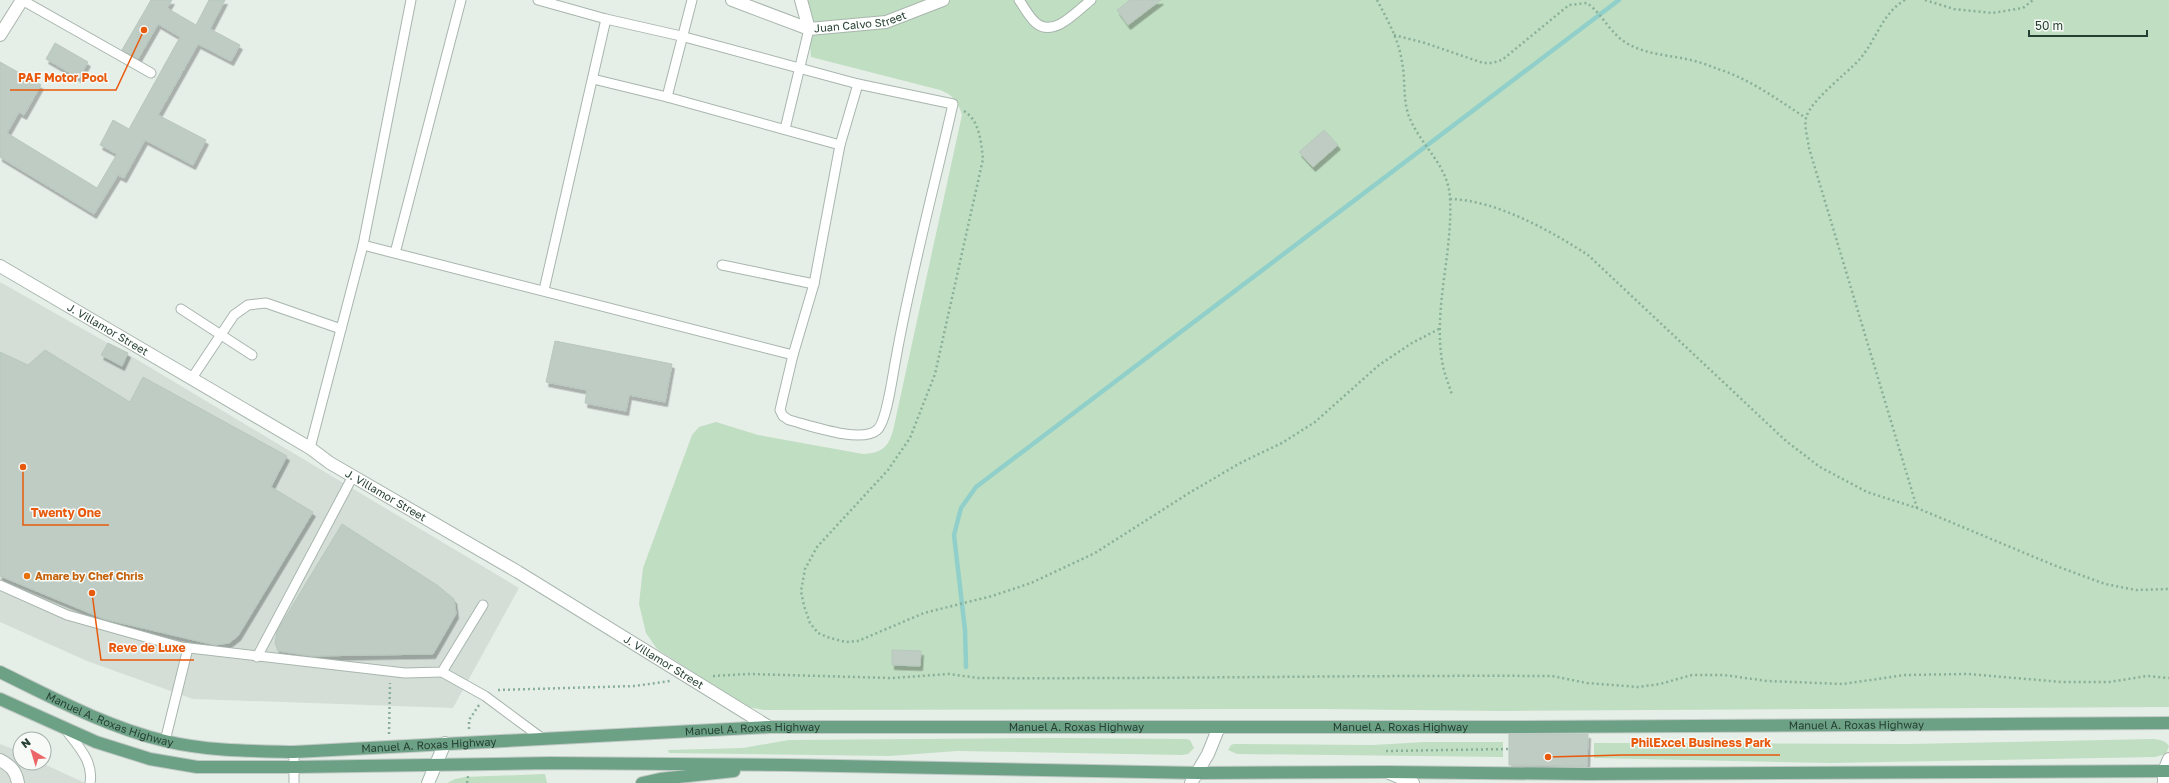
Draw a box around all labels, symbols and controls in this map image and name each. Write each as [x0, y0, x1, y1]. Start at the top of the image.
street label: Juan Calvo Street [813, 8, 908, 35]
scale bar [2029, 12, 2147, 38]
text: 50 m [2035, 18, 2063, 33]
callout: PAF Motor Pool [10, 66, 116, 90]
text: PAF Motor Pool [18, 70, 108, 85]
street label: J. Villamor Street [65, 300, 151, 358]
street label: J. Villamor Street [343, 466, 429, 523]
callout: Twenty One [23, 501, 109, 525]
text: Twenty One [31, 505, 101, 520]
place label: Amare by Chef Chris [35, 569, 144, 582]
marker: Amare by Chef Chris [22, 571, 32, 581]
street label: J. Villamor Street [622, 632, 706, 691]
callout: Reve de Luxe [101, 636, 194, 660]
text: Reve de Luxe [108, 640, 186, 655]
street label: Manuel A. Roxas Highway [44, 689, 175, 749]
street label: Manuel A. Roxas Highway [1789, 717, 1924, 731]
street label: Manuel A. Roxas Highway [684, 720, 820, 737]
street label: Manuel A. Roxas Highway [1009, 720, 1144, 733]
street label: Manuel A. Roxas Highway [1333, 720, 1468, 733]
north arrow [12, 731, 52, 771]
callout: PhilExcel Business Park [1623, 731, 1780, 755]
street label: Manuel A. Roxas Highway [361, 734, 497, 754]
text: N [18, 735, 33, 750]
text: PhilExcel Business Park [1631, 735, 1771, 750]

